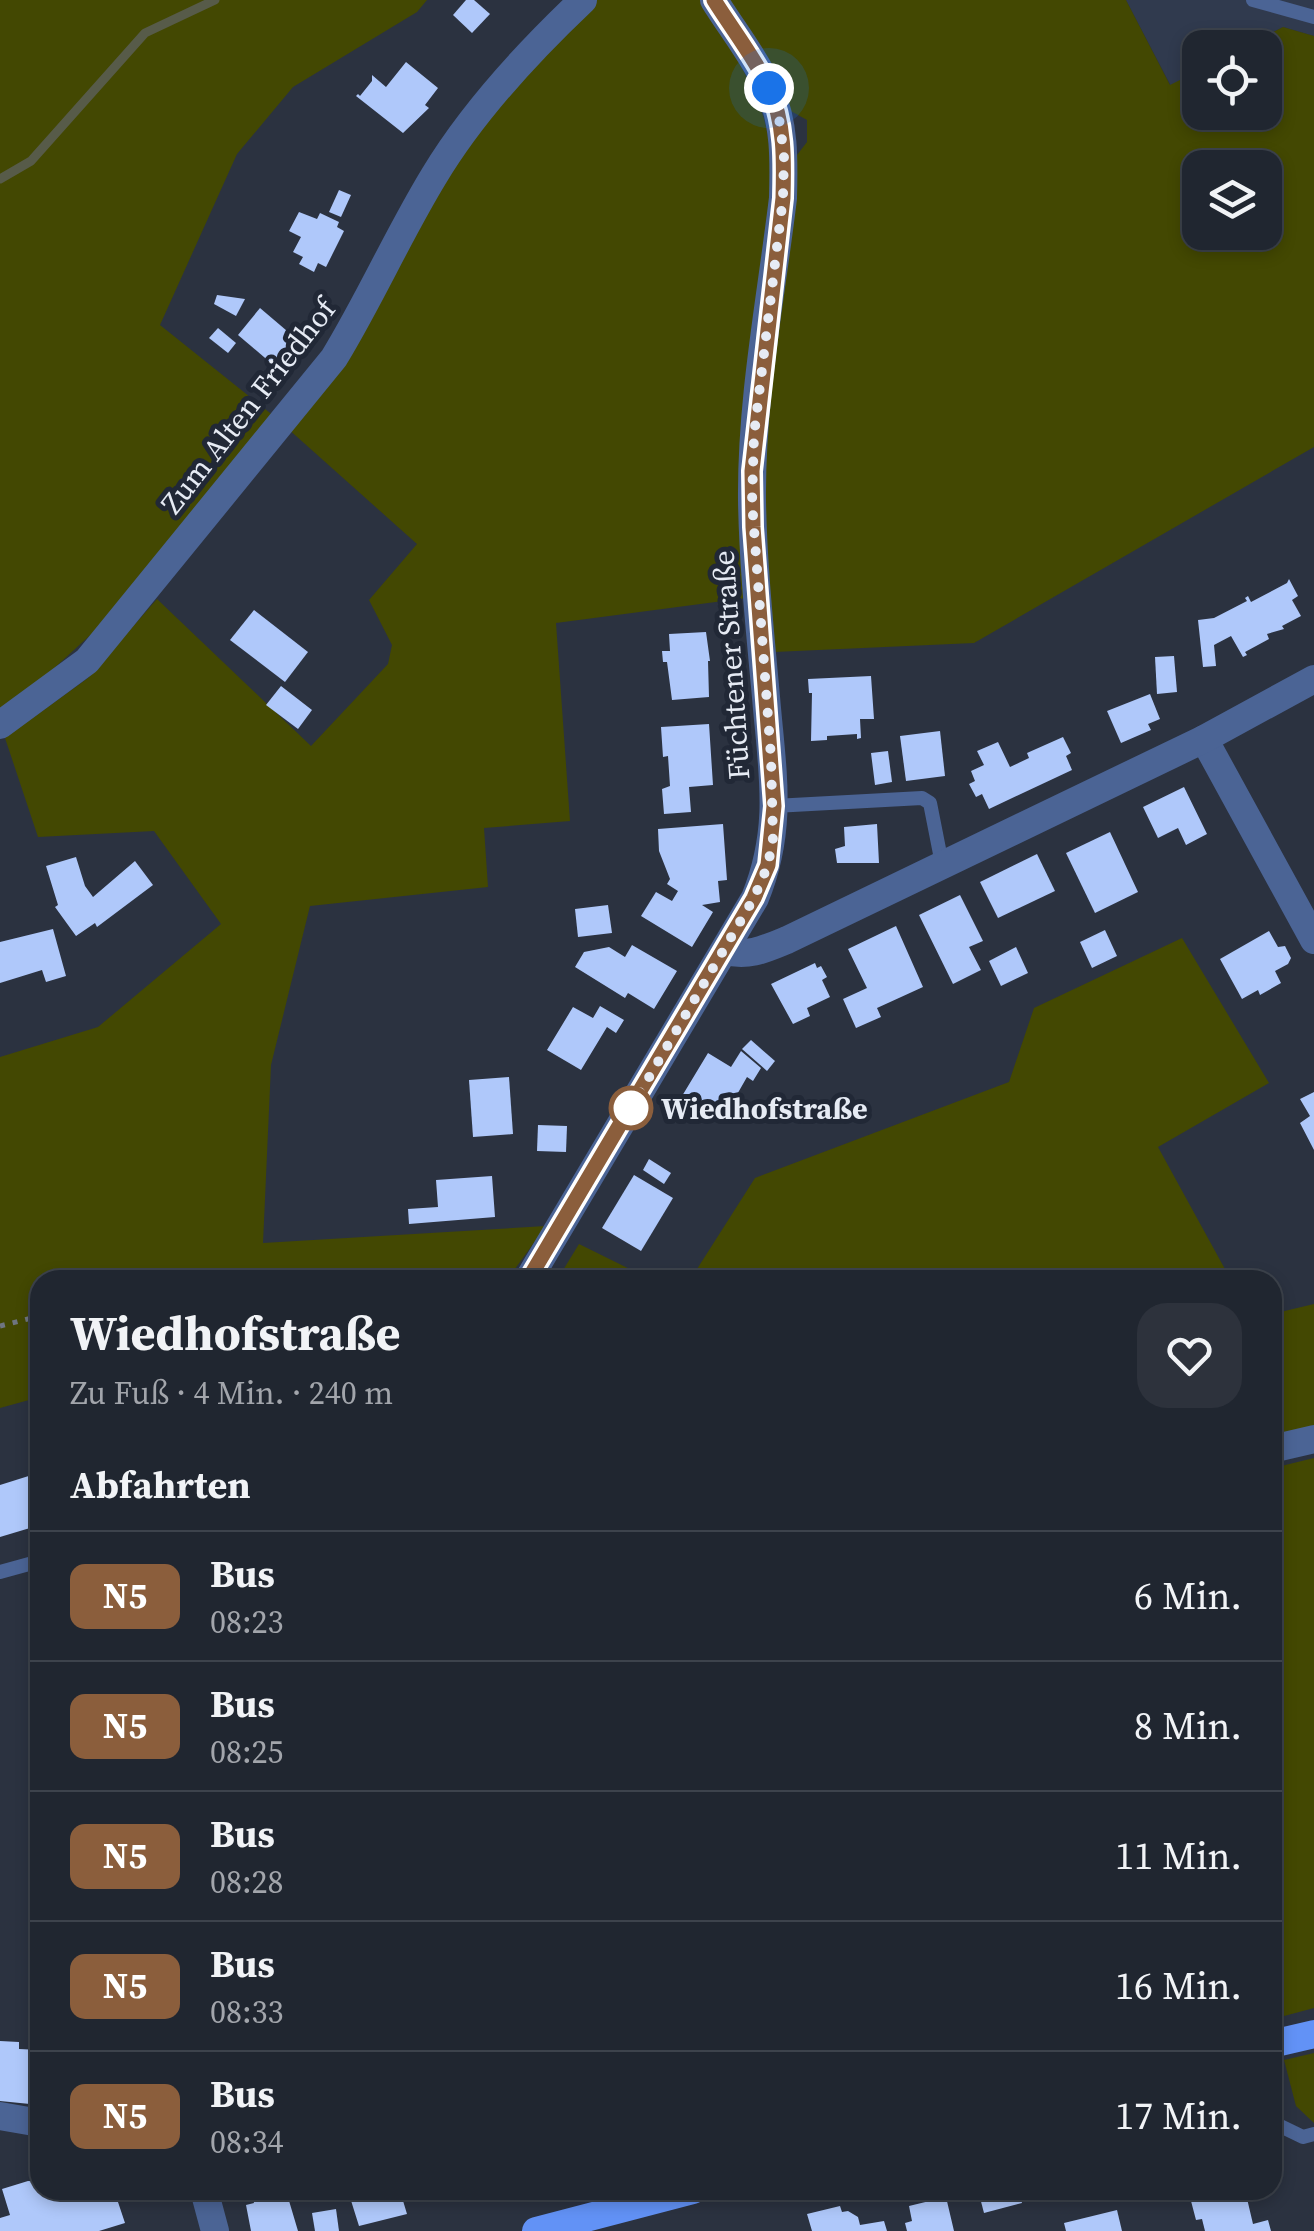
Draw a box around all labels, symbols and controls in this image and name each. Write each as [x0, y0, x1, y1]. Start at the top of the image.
map controls [1182, 30, 1282, 250]
button: locate [1182, 30, 1282, 130]
your location [744, 63, 794, 113]
button: layers [1182, 150, 1282, 250]
street label: Zum Alten Friedhof [151, 288, 346, 522]
street label: Füchtener Straße [703, 549, 759, 781]
marker: Wiedhofstraße [610, 1087, 652, 1129]
place label: Wiedhofstraße [661, 1088, 868, 1129]
text: Wiedhofstraße [70, 1300, 401, 1366]
button: heart [1137, 1303, 1242, 1408]
text: Zu Fuß · 4 Min. · 240 m [70, 1371, 393, 1415]
text: Abfahrten [70, 1459, 251, 1511]
text: Bus [210, 1548, 275, 1600]
text: 6 Min. [1134, 1570, 1242, 1622]
text: N5 [103, 1572, 147, 1620]
text: 08:23 [210, 1600, 284, 1644]
text: Bus [210, 1678, 275, 1730]
text: 8 Min. [1134, 1700, 1242, 1752]
text: N5 [103, 1702, 147, 1750]
text: 08:25 [210, 1730, 284, 1774]
text: Bus [210, 1808, 275, 1860]
text: 11 Min. [1115, 1830, 1242, 1882]
text: N5 [103, 1832, 147, 1880]
text: 08:28 [210, 1860, 284, 1904]
text: Bus [210, 1938, 275, 1990]
text: 16 Min. [1115, 1960, 1242, 2012]
text: N5 [103, 1962, 147, 2010]
text: 08:33 [210, 1990, 284, 2034]
text: Bus [210, 2068, 275, 2120]
text: 17 Min. [1115, 2090, 1242, 2142]
text: N5 [103, 2092, 147, 2140]
text: 08:34 [210, 2120, 284, 2164]

